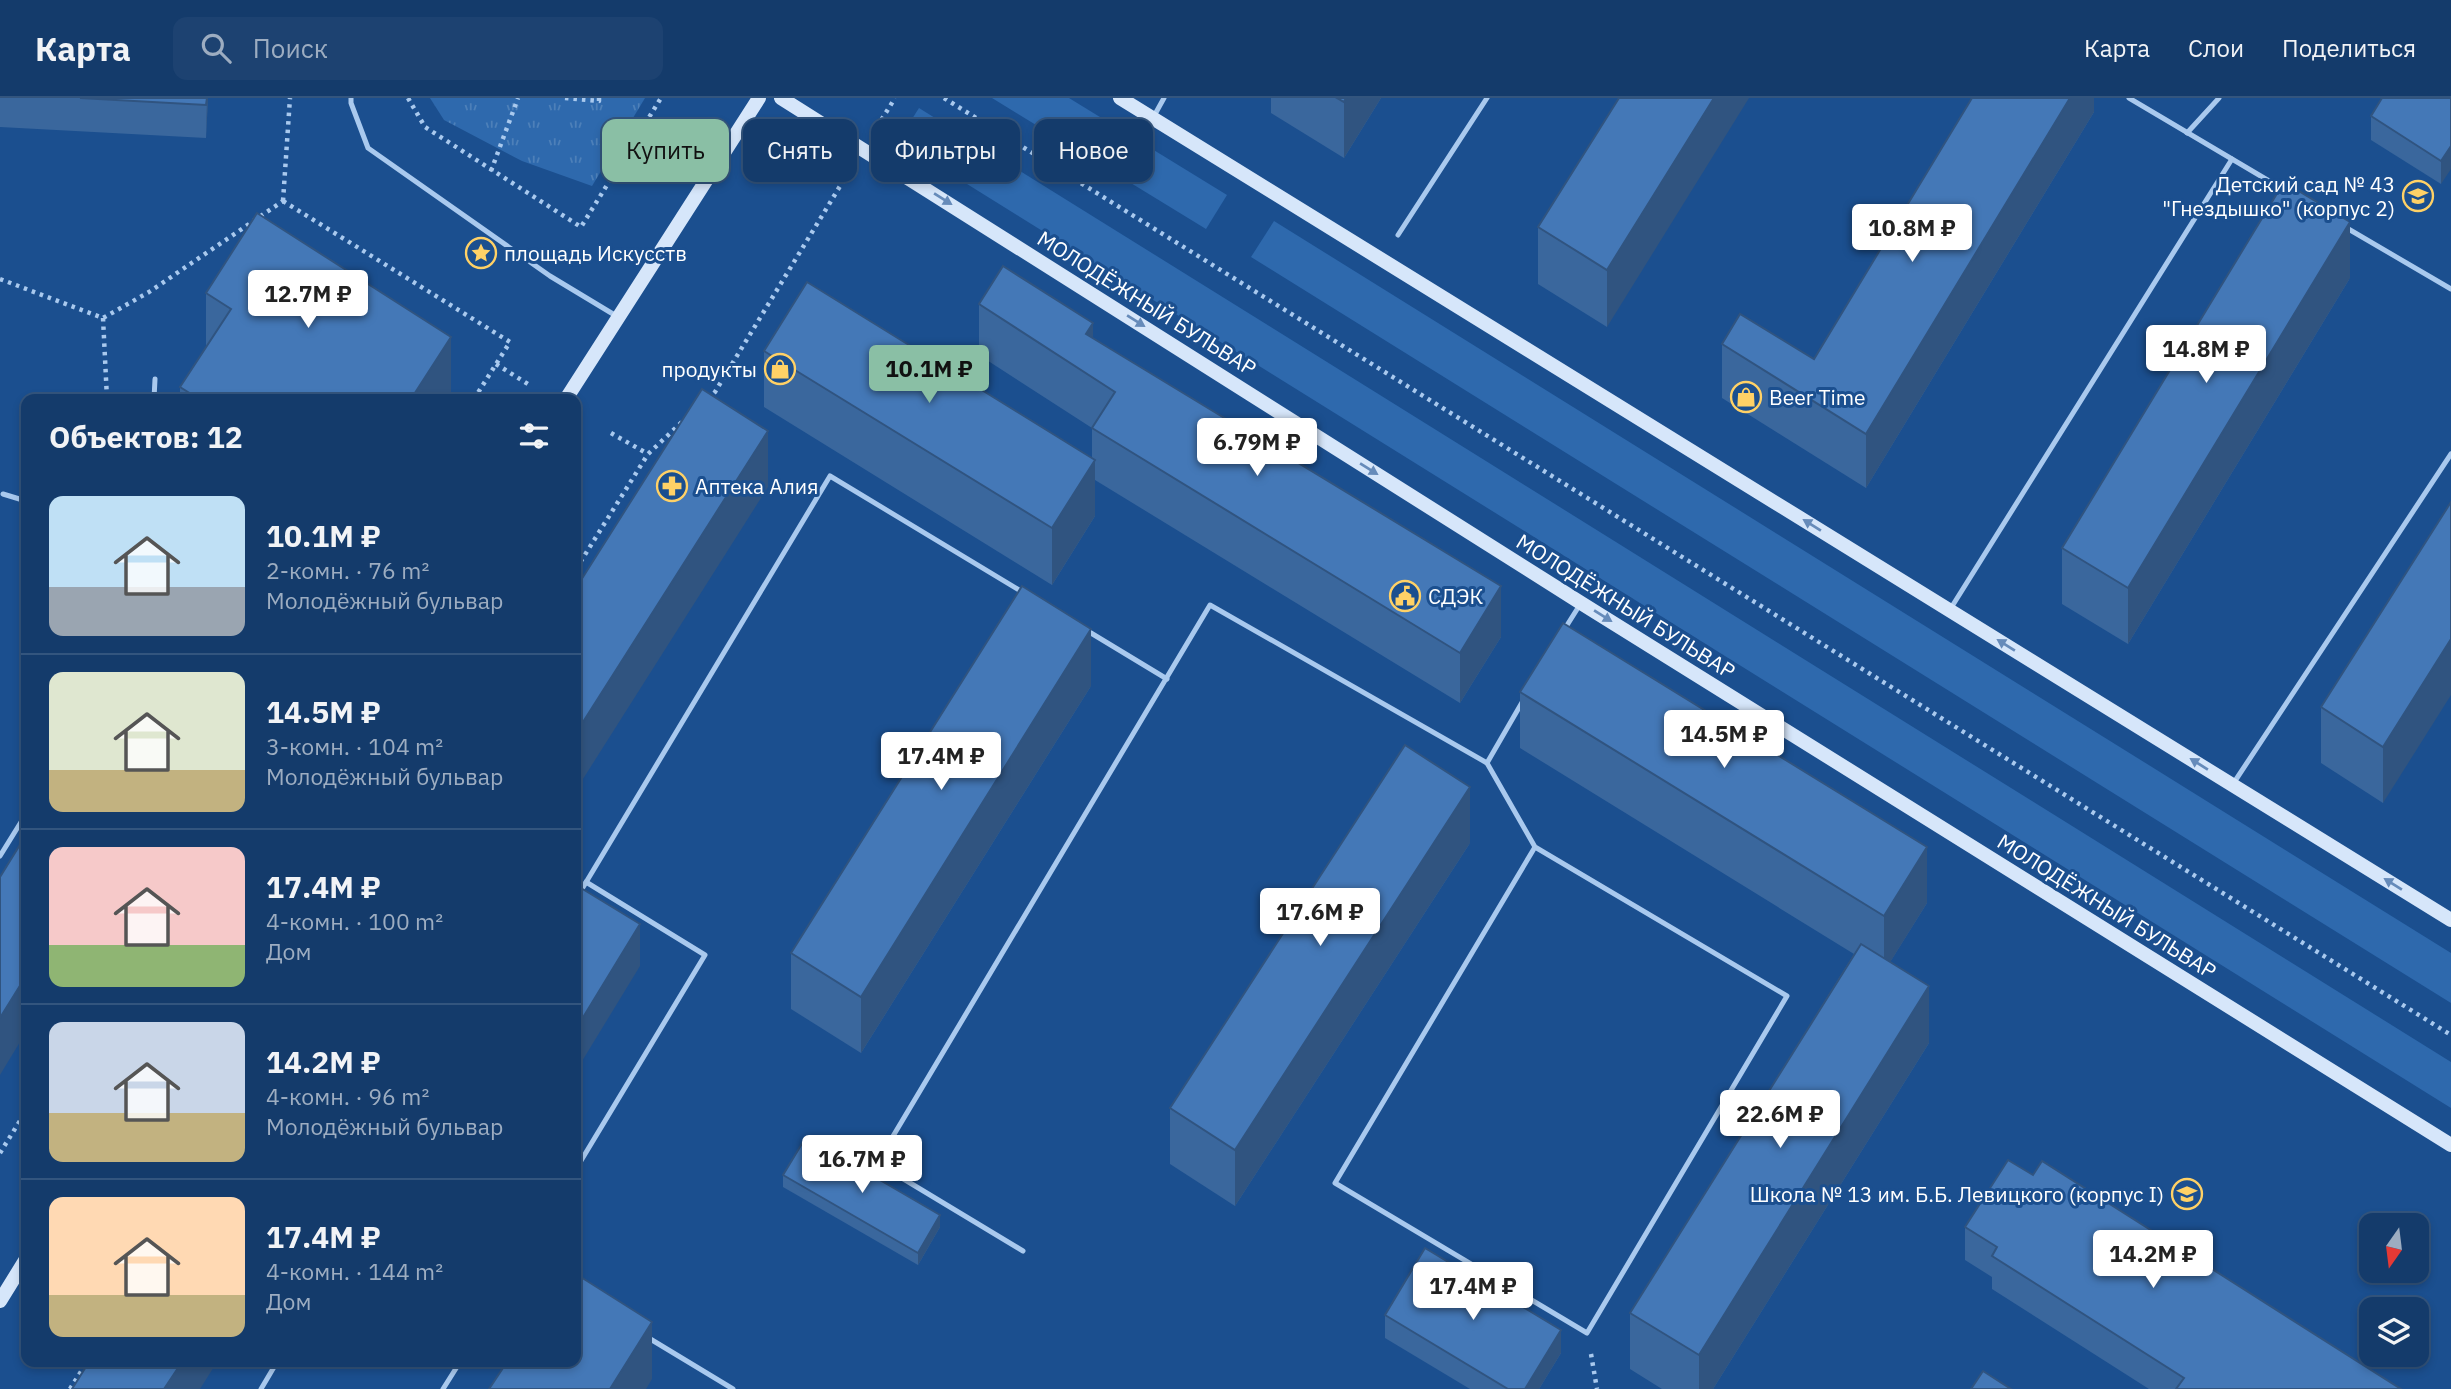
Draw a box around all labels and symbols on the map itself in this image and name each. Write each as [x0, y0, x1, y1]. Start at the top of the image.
place label: Детский сад № 43 "Гнездышко" (корпус 2) [2162, 170, 2395, 222]
school or university icon: Детский сад № 43 "Гнездышко" (корпус 2) [2401, 179, 2435, 213]
one-way arrow [934, 192, 953, 205]
pin: 10.8M ₽ [1847, 204, 1977, 264]
street label: МОЛОДЁЖНЫЙ БУЛЬВАР [1032, 224, 1262, 382]
place icon: площадь Искусств [464, 236, 498, 270]
place label: площадь Искусств [504, 239, 687, 267]
pin: 12.7M ₽ [243, 271, 373, 330]
one-way arrow [1126, 314, 1145, 327]
pin: 14.8M ₽ [2141, 326, 2271, 385]
pin: 10.1M ₽ [864, 345, 994, 405]
shop icon: продукты [763, 352, 797, 386]
place label: продукты [661, 355, 757, 383]
shop icon: Beer Time [1729, 380, 1763, 414]
place label: Beer Time [1769, 383, 1866, 411]
pin: 6.79M ₽ [1192, 418, 1322, 478]
one-way arrow [1359, 462, 1379, 475]
pharmacy icon: Аптека Алия [655, 469, 689, 503]
place label: Аптека Алия [695, 472, 818, 500]
one-way arrow [1803, 519, 1822, 532]
street label: МОЛОДЁЖНЫЙ БУЛЬВАР [1511, 527, 1741, 685]
public building icon: СДЭК [1388, 579, 1422, 613]
place label: СДЭК [1428, 582, 1483, 610]
one-way arrow [1593, 610, 1612, 623]
one-way arrow [1996, 638, 2015, 651]
pin: 14.5M ₽ [1659, 710, 1789, 770]
pin: 17.4M ₽ [876, 732, 1006, 792]
one-way arrow [2190, 758, 2209, 771]
street label: МОЛОДЁЖНЫЙ БУЛЬВАР [1992, 827, 2222, 985]
one-way arrow [2383, 877, 2403, 890]
pin: 17.6M ₽ [1255, 888, 1385, 948]
pin: 22.6M ₽ [1715, 1090, 1845, 1150]
pin: 16.7M ₽ [797, 1136, 927, 1195]
school or university icon: Школа № 13 им. Б.Б. Левицкого (корпус I) [2170, 1177, 2204, 1211]
place label: Школа № 13 им. Б.Б. Левицкого (корпус I) [1750, 1180, 2164, 1208]
north arrow [2359, 1213, 2429, 1283]
pin: 14.2M ₽ [2088, 1230, 2218, 1290]
pin: 17.4M ₽ [1408, 1262, 1538, 1322]

